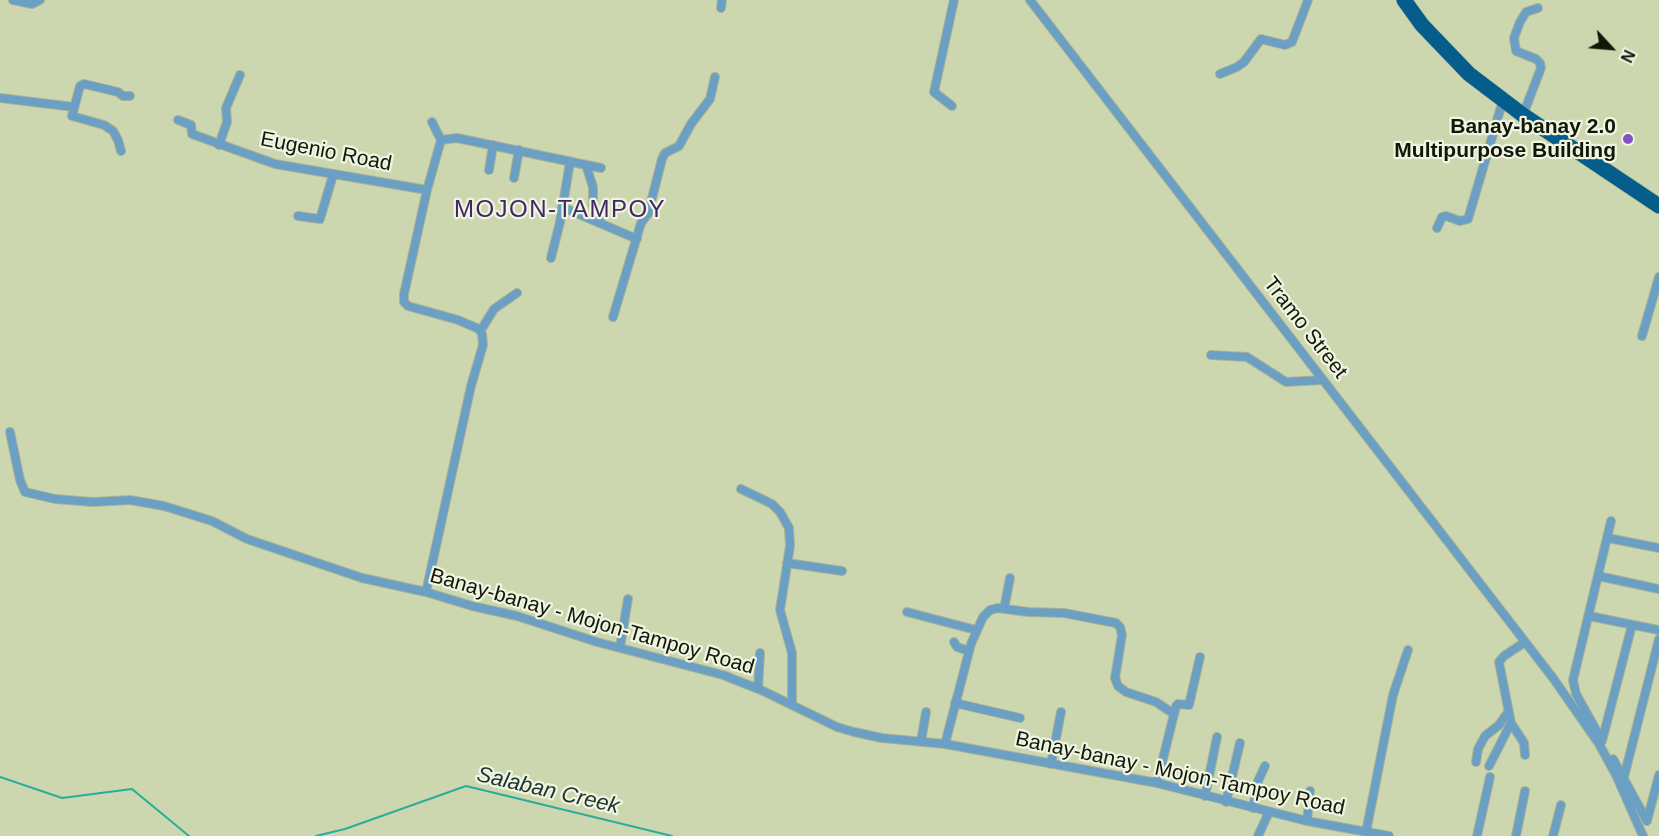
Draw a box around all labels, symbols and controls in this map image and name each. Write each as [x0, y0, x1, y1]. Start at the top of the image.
north arrow [1581, 18, 1641, 78]
text: N [1617, 47, 1638, 65]
place label: Banay-banay 2.0 Multipurpose Building [1394, 114, 1616, 164]
street label: Eugenio Road [258, 127, 394, 177]
marker: Banay-banay 2.0 Multipurpose Building [1621, 132, 1635, 146]
district label: MOJON-TAMPOY [454, 196, 666, 224]
street label: Tramo Street [1258, 272, 1352, 384]
street label: Banay-banay - Mojon-Tampoy Road [427, 564, 757, 680]
street label: Banay-banay - Mojon-Tampoy Road [1013, 727, 1347, 821]
water label: Salaban Creek [474, 762, 622, 820]

